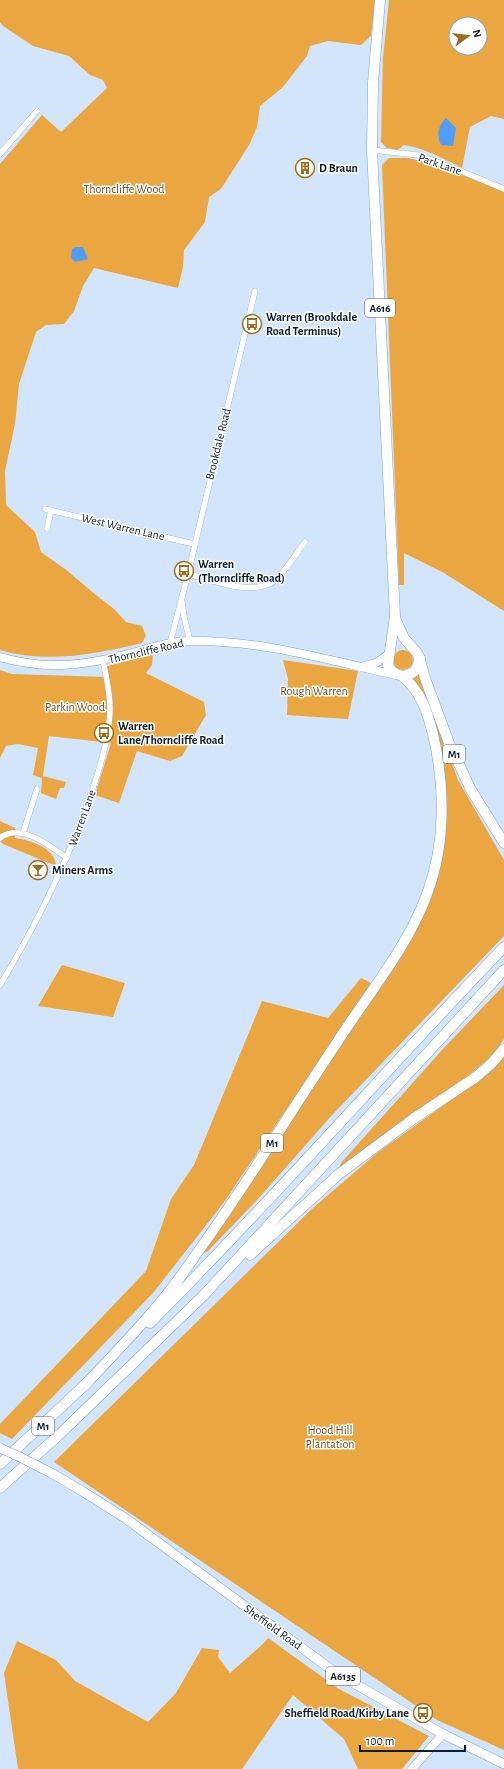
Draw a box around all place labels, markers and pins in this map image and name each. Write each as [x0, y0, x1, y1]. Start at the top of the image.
building icon: D Braun [294, 157, 316, 179]
place label: D Braun [319, 162, 358, 174]
place label: Warren (Brookdale Road Terminus) [266, 311, 357, 338]
bus stop icon: Warren (Brookdale Road Terminus) [241, 313, 263, 335]
place label: Warren (Thorncliffe Road) [198, 558, 285, 585]
bus stop icon: Warren (Thorncliffe Road) [173, 560, 195, 582]
place label: Warren Lane/Thorncliffe Road [118, 720, 225, 746]
bus stop icon: Warren Lane/Thorncliffe Road [93, 722, 115, 744]
bar icon: Miners Arms [27, 859, 49, 881]
place label: Miners Arms [52, 864, 113, 876]
bus stop icon: Sheffield Road/Kirby Lane [412, 1702, 434, 1724]
place label: Sheffield Road/Kirby Lane [285, 1707, 409, 1720]

